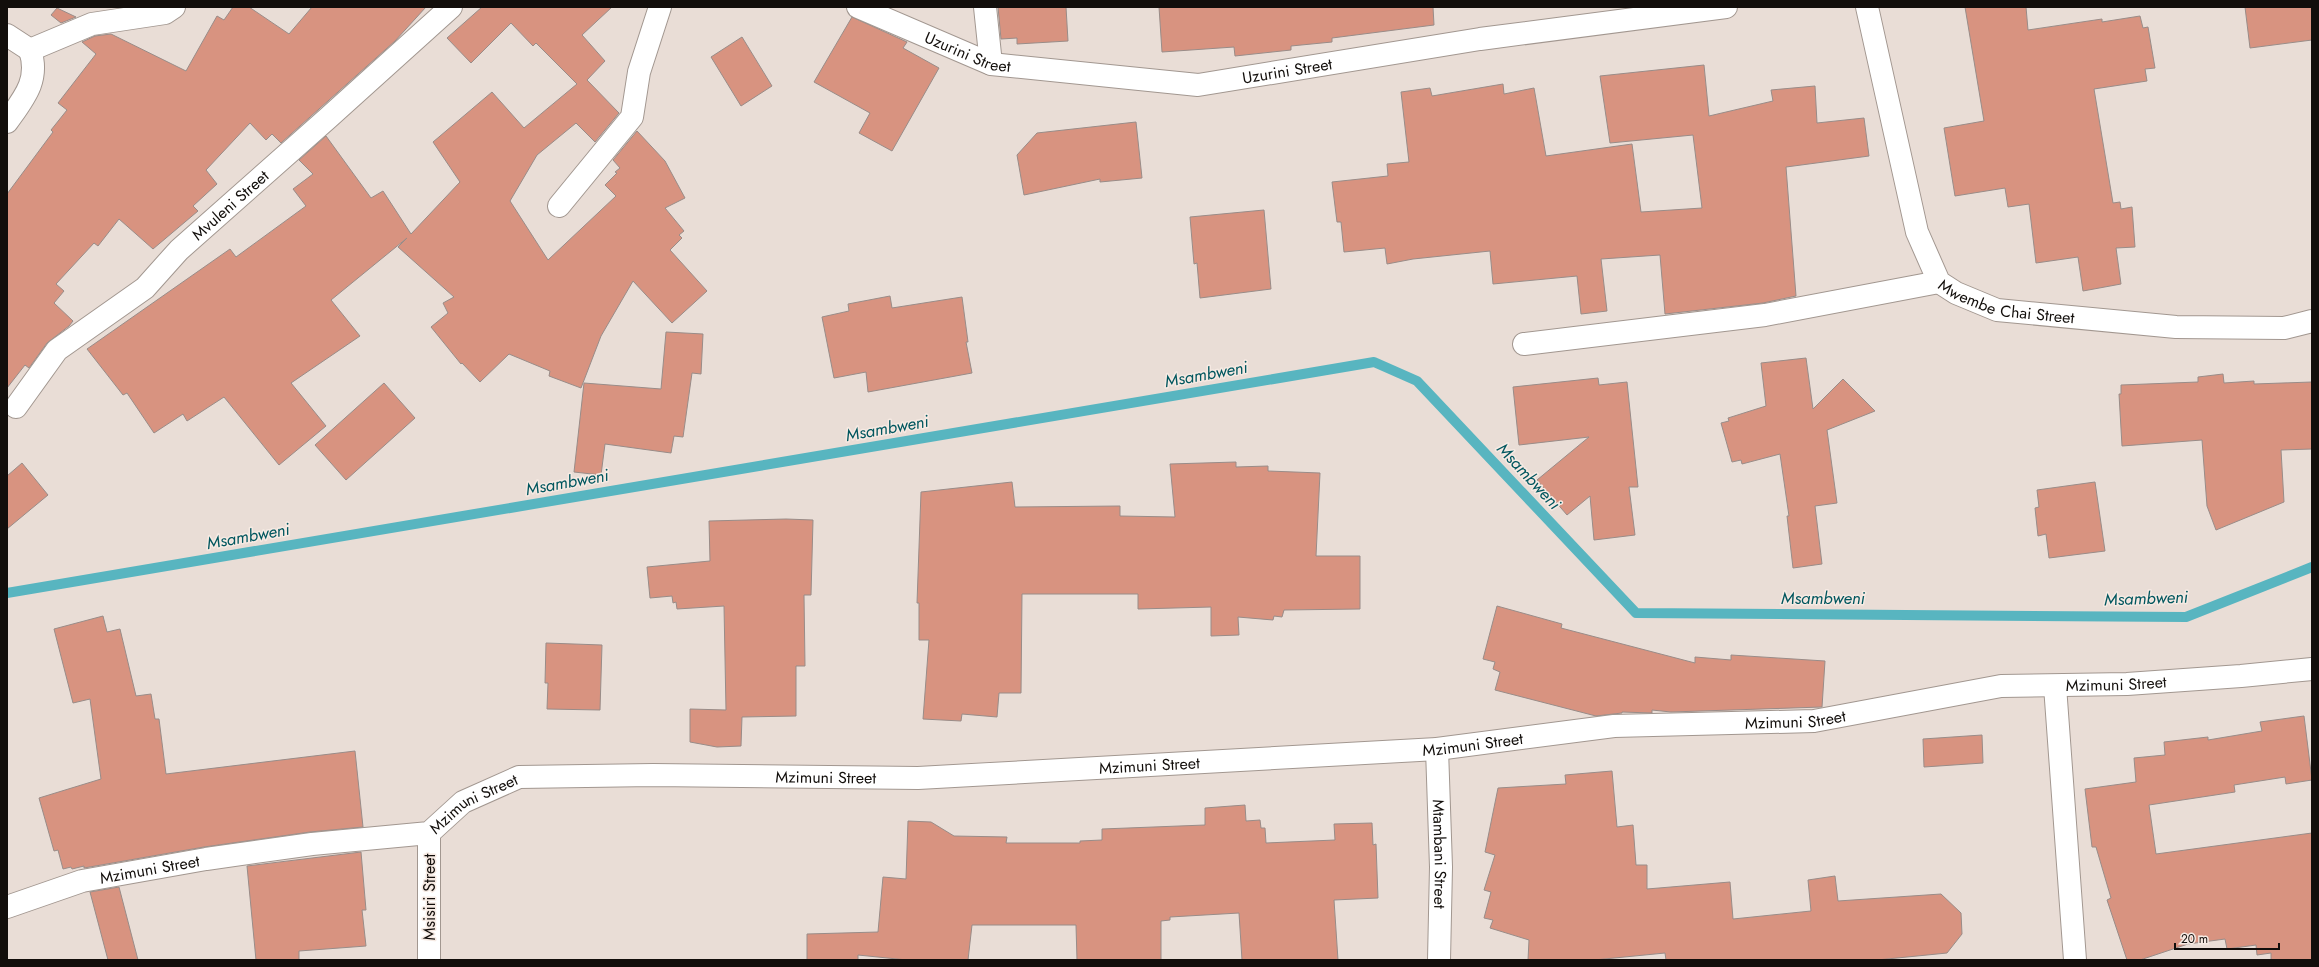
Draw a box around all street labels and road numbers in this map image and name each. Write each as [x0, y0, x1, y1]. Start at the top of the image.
street label: Uzurini Street [921, 26, 1012, 78]
street label: Uzurini Street [1240, 52, 1334, 90]
street label: Mvuleni Street [187, 165, 274, 246]
street label: Mwembe Chai Street [1934, 274, 2076, 329]
street label: Mzimuni Street [2065, 670, 2168, 697]
street label: Mzimuni Street [1745, 704, 1848, 735]
street label: Mzimuni Street [1422, 727, 1524, 762]
street label: Mzimuni Street [1098, 751, 1201, 780]
street label: Mzimuni Street [775, 765, 877, 790]
street label: Mzimuni Street [424, 768, 522, 839]
street label: Mtambani Street [1427, 799, 1452, 909]
street label: Mzimuni Street [98, 849, 202, 890]
street label: Msisiri Street [418, 853, 441, 940]

